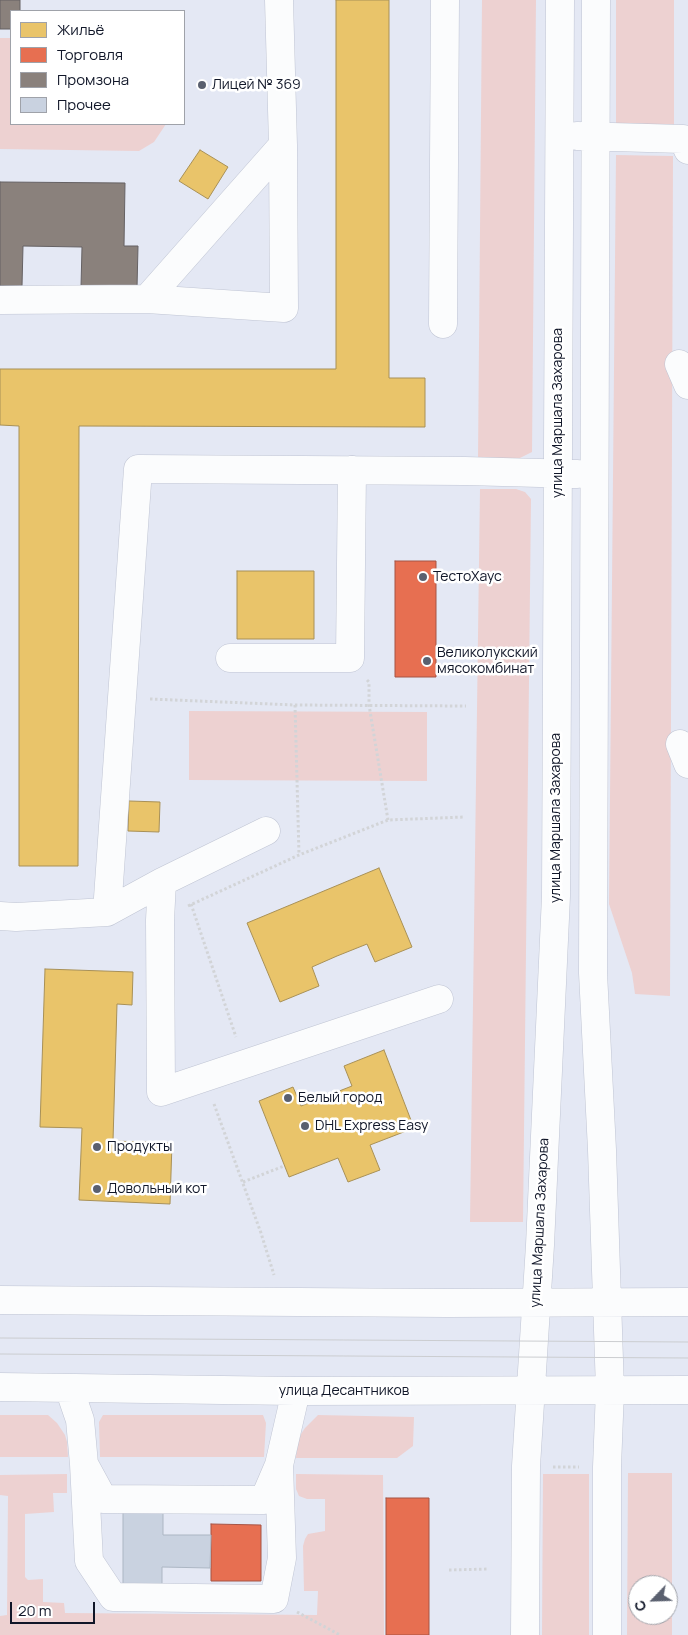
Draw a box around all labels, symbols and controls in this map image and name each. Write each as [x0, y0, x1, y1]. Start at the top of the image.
legend [10, 10, 185, 125]
text: Жильё [57, 19, 104, 40]
text: Торговля [57, 44, 123, 65]
text: Промзона [57, 69, 129, 90]
place label: Лицей № 369 [212, 77, 301, 93]
marker: Лицей № 369 [196, 79, 208, 91]
text: Прочее [57, 94, 111, 115]
street label: улица Маршала Захарова [550, 328, 566, 498]
place label: ТестоХаус [433, 569, 502, 585]
marker: ТестоХаус [417, 571, 429, 583]
place label: Великолукский мясокомбинат [437, 645, 538, 678]
marker: Великолукский мясокомбинат [421, 655, 433, 667]
street label: улица Маршала Захарова [548, 733, 564, 903]
place label: Белый город [298, 1090, 382, 1106]
marker: Белый город [282, 1092, 294, 1104]
place label: DHL Express Easy [315, 1118, 428, 1134]
marker: DHL Express Easy [299, 1120, 311, 1132]
street label: улица Маршала Захарова [527, 1138, 553, 1308]
place label: Продукты [107, 1139, 172, 1155]
marker: Продукты [91, 1141, 103, 1153]
place label: Довольный кот [107, 1181, 207, 1197]
marker: Довольный кот [91, 1183, 103, 1195]
street label: улица Десантников [279, 1383, 409, 1399]
north arrow [628, 1575, 678, 1625]
scale bar [12, 1592, 98, 1624]
text: С [629, 1597, 651, 1614]
text: 20 m [18, 1600, 51, 1621]

